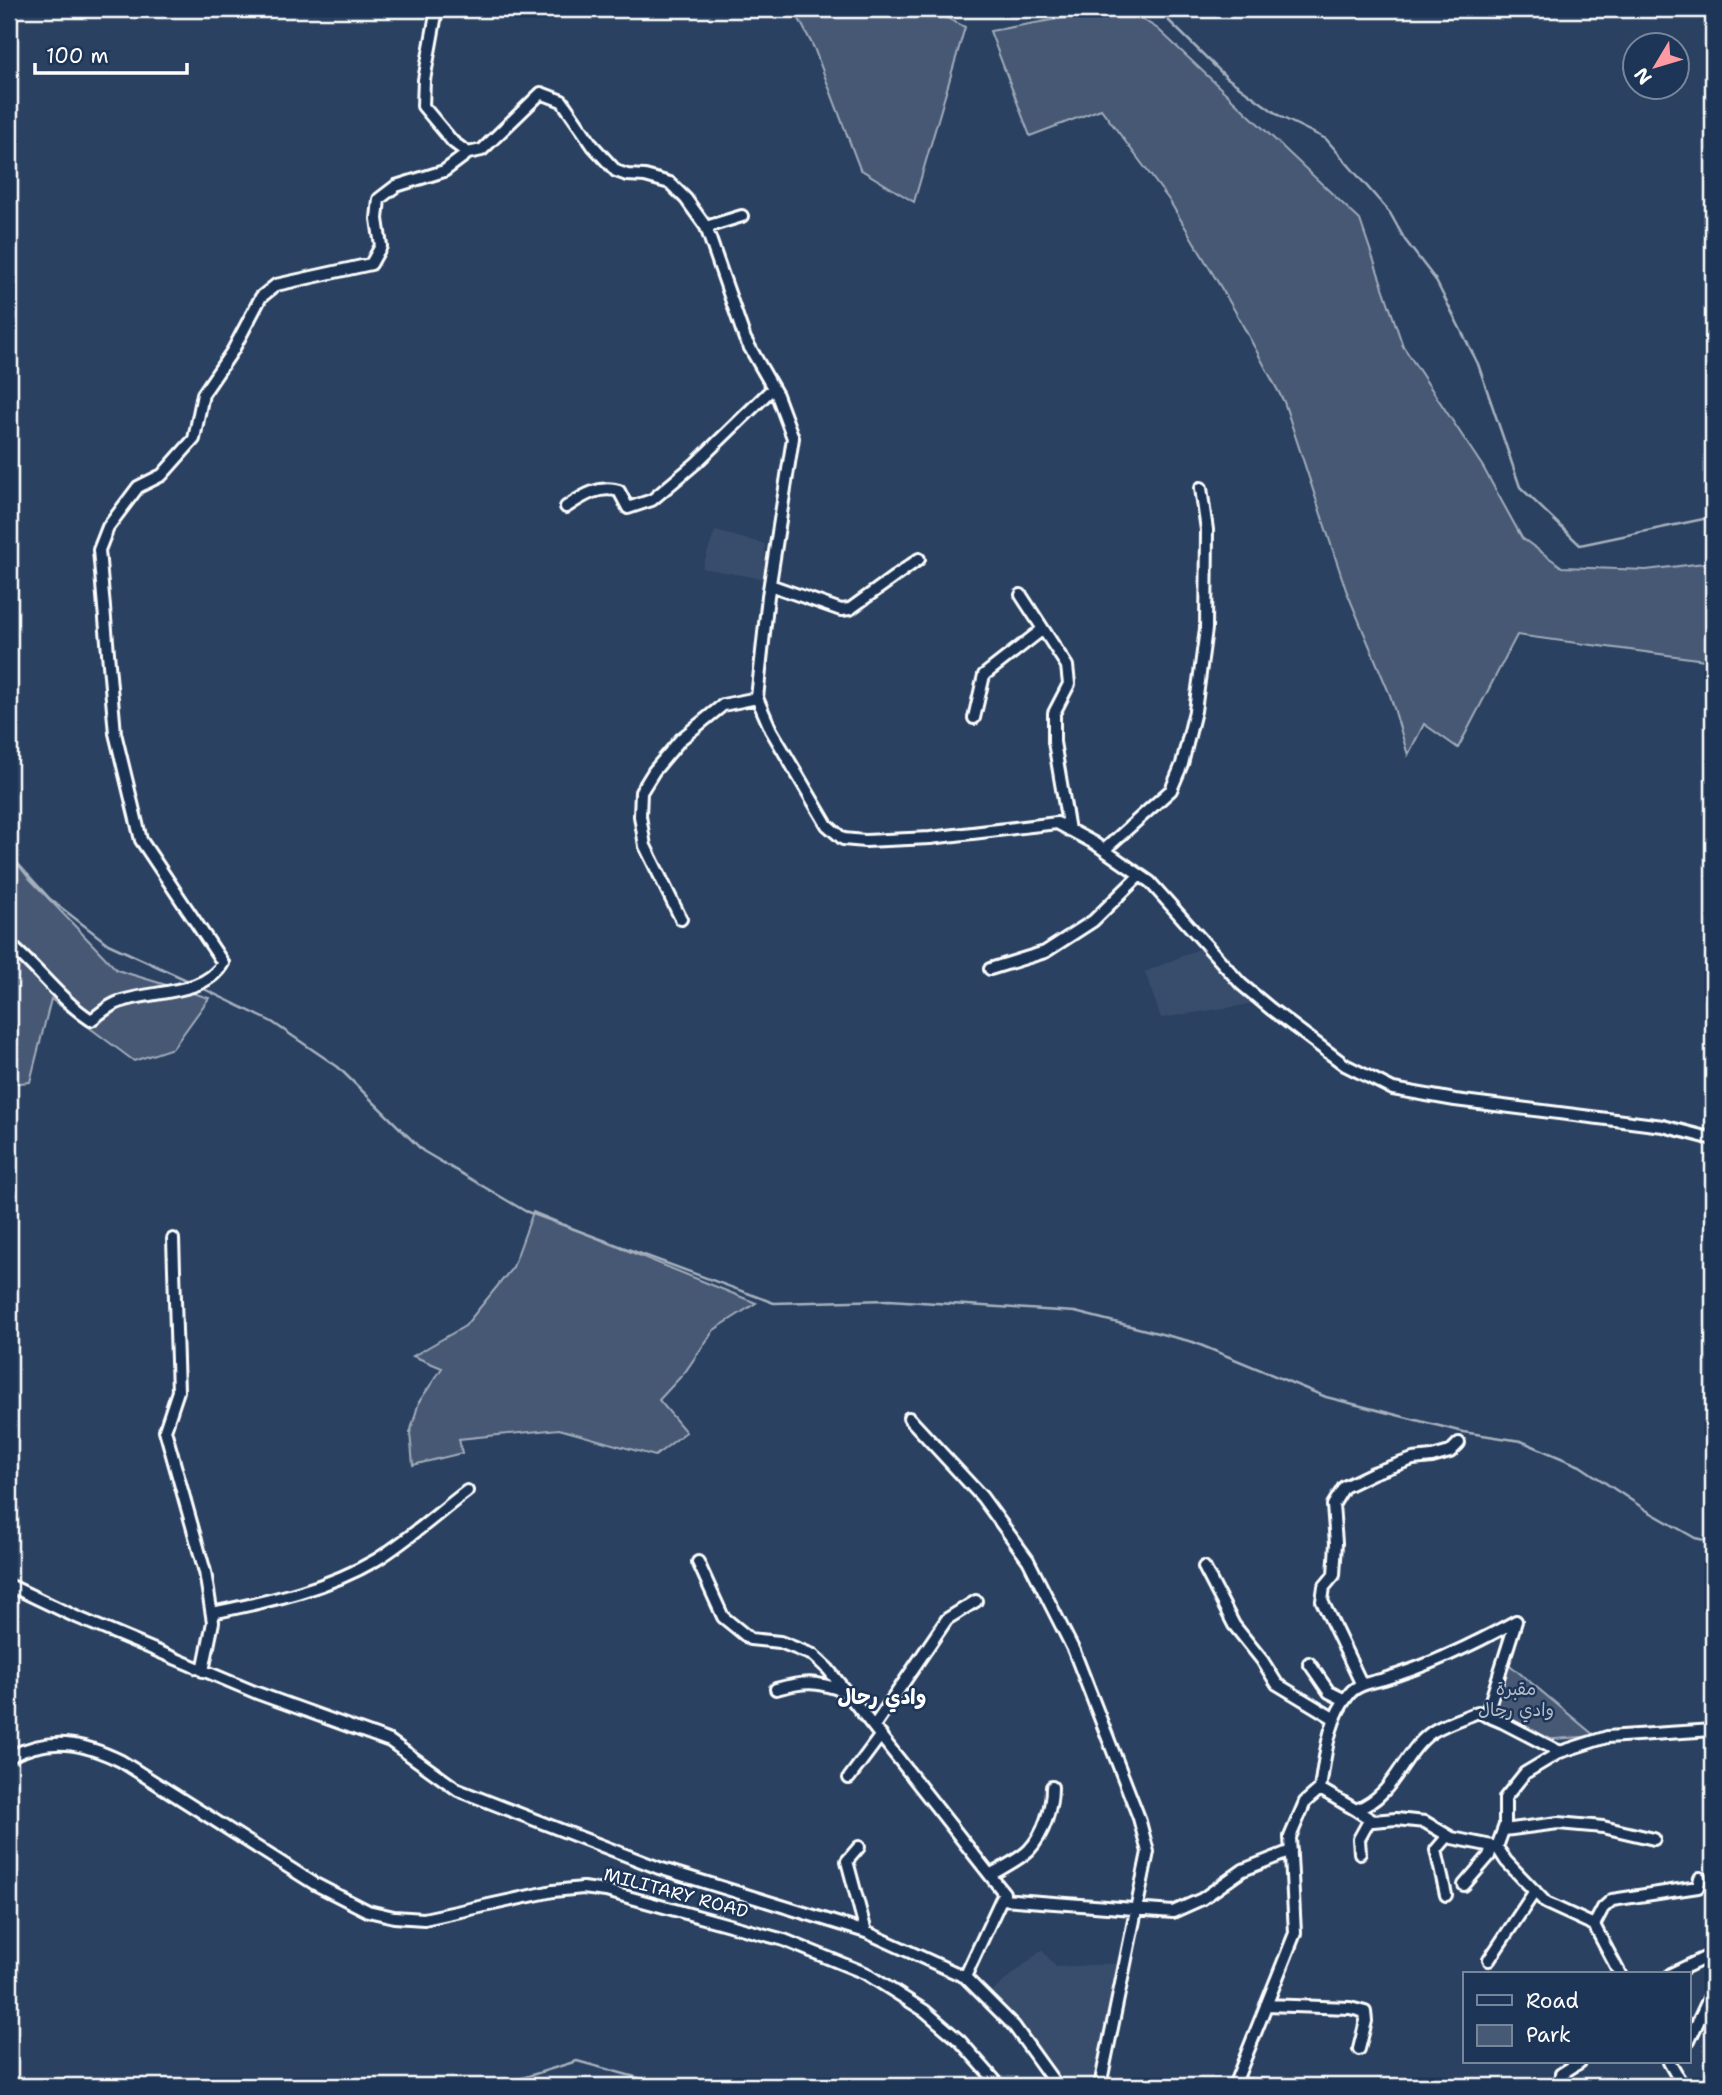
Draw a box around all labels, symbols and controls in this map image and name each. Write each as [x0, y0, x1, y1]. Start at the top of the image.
scale bar [35, 32, 187, 76]
north arrow [1620, 32, 1690, 102]
text: 100 m [46, 42, 109, 70]
text: N [1629, 63, 1657, 90]
park label: مقبرة وادي رحال [1478, 1677, 1554, 1723]
district label: وادي رحال [837, 1683, 927, 1713]
street label: MILITARY ROAD [601, 1862, 751, 1924]
legend [1463, 1972, 1690, 2064]
text: Road [1526, 1987, 1579, 2015]
text: Park [1526, 2021, 1571, 2049]

